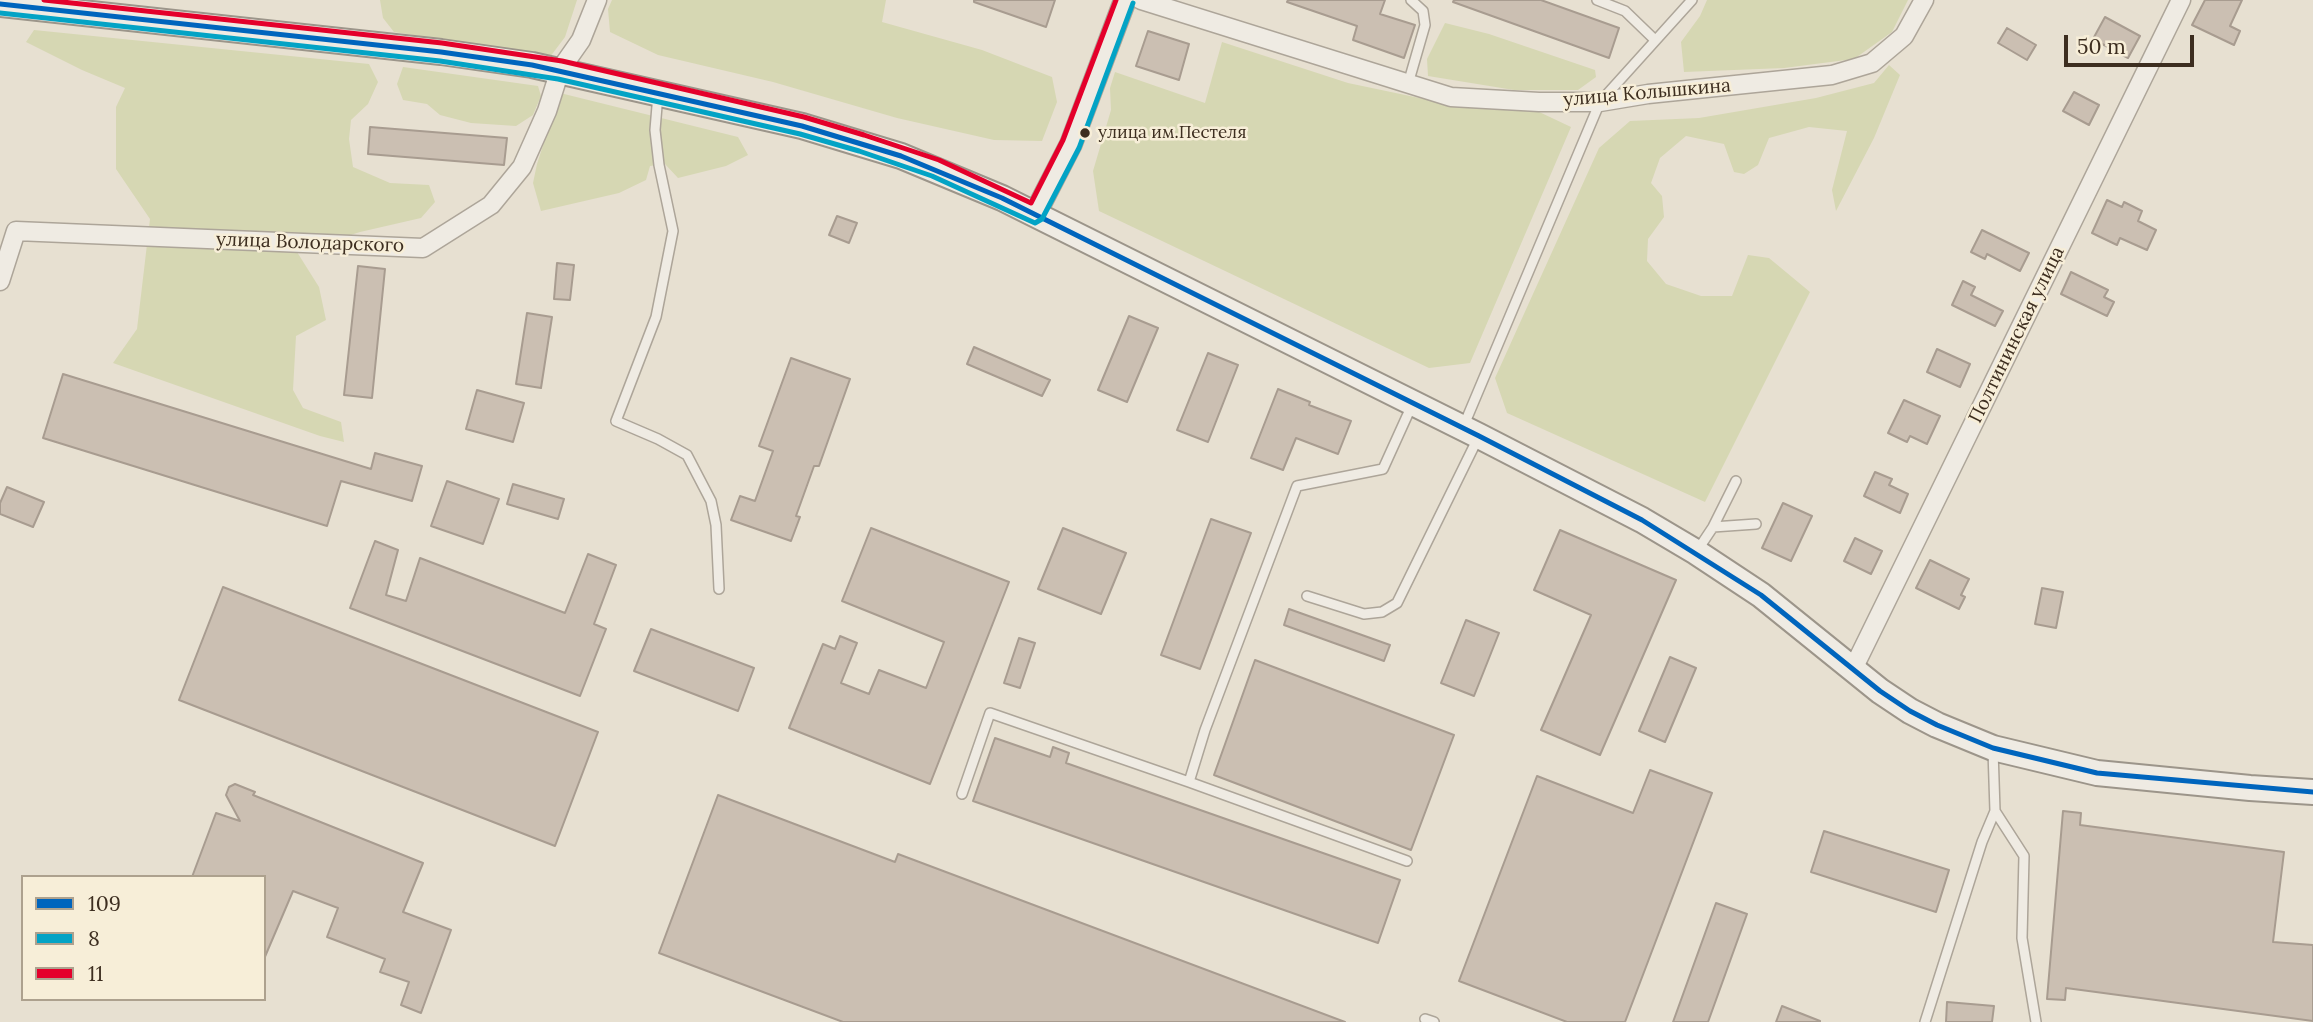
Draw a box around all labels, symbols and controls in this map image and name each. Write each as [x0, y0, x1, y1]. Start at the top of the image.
scale bar [2068, 21, 2198, 65]
text: 50 m [2077, 33, 2126, 60]
street label: улица Колышкина [1562, 74, 1732, 112]
place label: улица им.Пестеля [1098, 123, 1246, 143]
marker: улица им.Пестеля [1078, 126, 1092, 140]
street label: улица Володарского [216, 228, 404, 258]
street label: Полтининская улица [1964, 243, 2070, 427]
legend [21, 875, 266, 1001]
text: 109 [88, 890, 121, 917]
text: 8 [88, 925, 100, 952]
text: 11 [88, 960, 103, 987]

